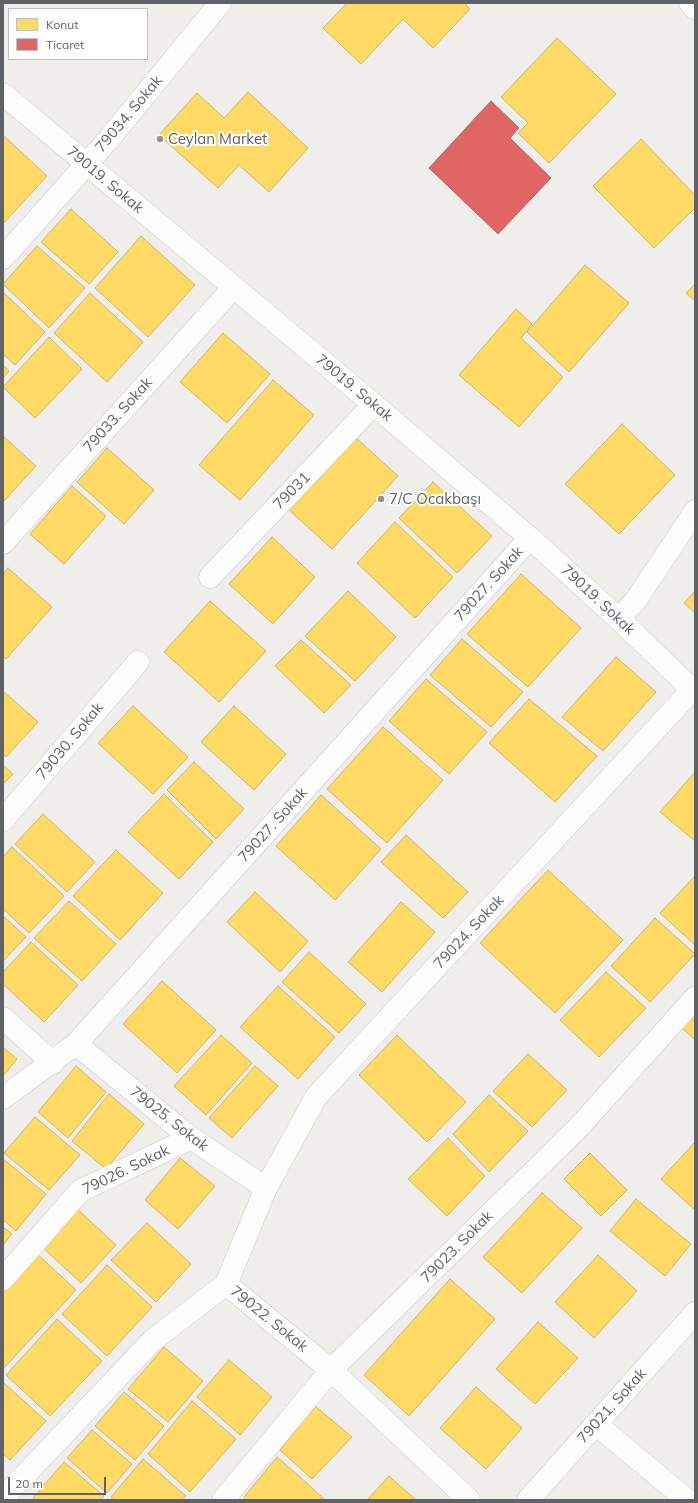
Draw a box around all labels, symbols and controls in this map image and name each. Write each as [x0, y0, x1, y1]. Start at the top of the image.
legend [8, 8, 148, 60]
text: Konut [46, 17, 78, 32]
text: Ticaret [46, 37, 84, 52]
street label: 79034. Sokak [92, 72, 166, 156]
place label: Ceylan Market [168, 130, 267, 148]
marker: Ceylan Market [155, 134, 165, 144]
street label: 79019. Sokak [63, 143, 147, 217]
street label: 79019. Sokak [312, 351, 396, 425]
street label: 79033. Sokak [80, 374, 156, 456]
street label: 79031 [270, 469, 314, 513]
place label: 7/C Ocakbaşı [389, 490, 481, 508]
marker: 7/C Ocakbaşı [376, 494, 386, 504]
street label: 79027. Sokak [451, 543, 527, 625]
street label: 79019. Sokak [557, 561, 639, 639]
street label: 79030. Sokak [33, 699, 107, 783]
street label: 79027. Sokak [235, 784, 311, 866]
street label: 79024. Sokak [430, 891, 508, 973]
street label: 79025. Sokak [126, 1083, 212, 1155]
street label: 79026. Sokak [80, 1141, 172, 1199]
street label: 79023. Sokak [417, 1207, 497, 1287]
street label: 79022. Sokak [227, 1282, 311, 1356]
street label: 79021. Sokak [574, 1365, 650, 1447]
scale bar [10, 1469, 108, 1495]
text: 20 m [15, 1476, 43, 1491]

